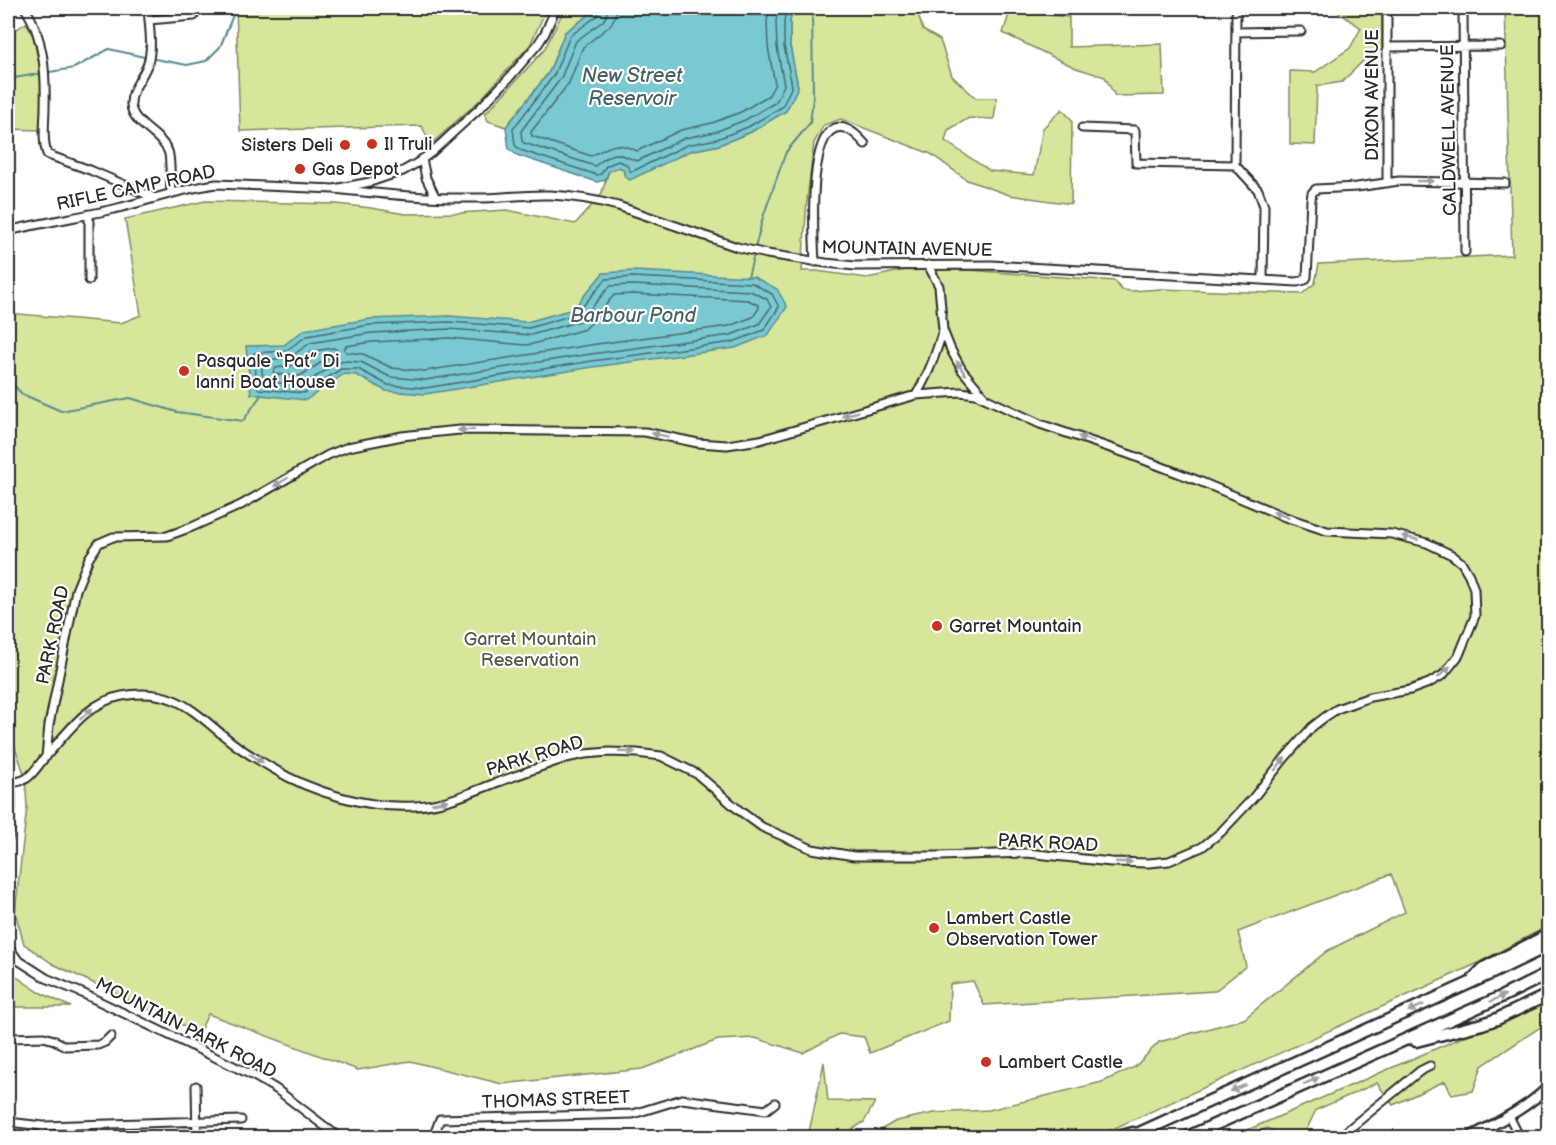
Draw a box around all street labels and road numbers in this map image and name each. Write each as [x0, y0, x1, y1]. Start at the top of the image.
street label: DIXON AVENUE [1362, 29, 1383, 161]
street label: CALDWELL AVENUE [1437, 44, 1461, 216]
street label: RIFLE CAMP ROAD [55, 161, 217, 215]
street label: MOUNTAIN AVENUE [821, 237, 993, 261]
street label: PARK ROAD [32, 584, 74, 686]
street label: PARK ROAD [484, 731, 586, 781]
street label: PARK ROAD [997, 830, 1099, 856]
street label: MOUNTAIN PARK ROAD [92, 973, 280, 1083]
street label: THOMAS STREET [482, 1087, 631, 1113]

